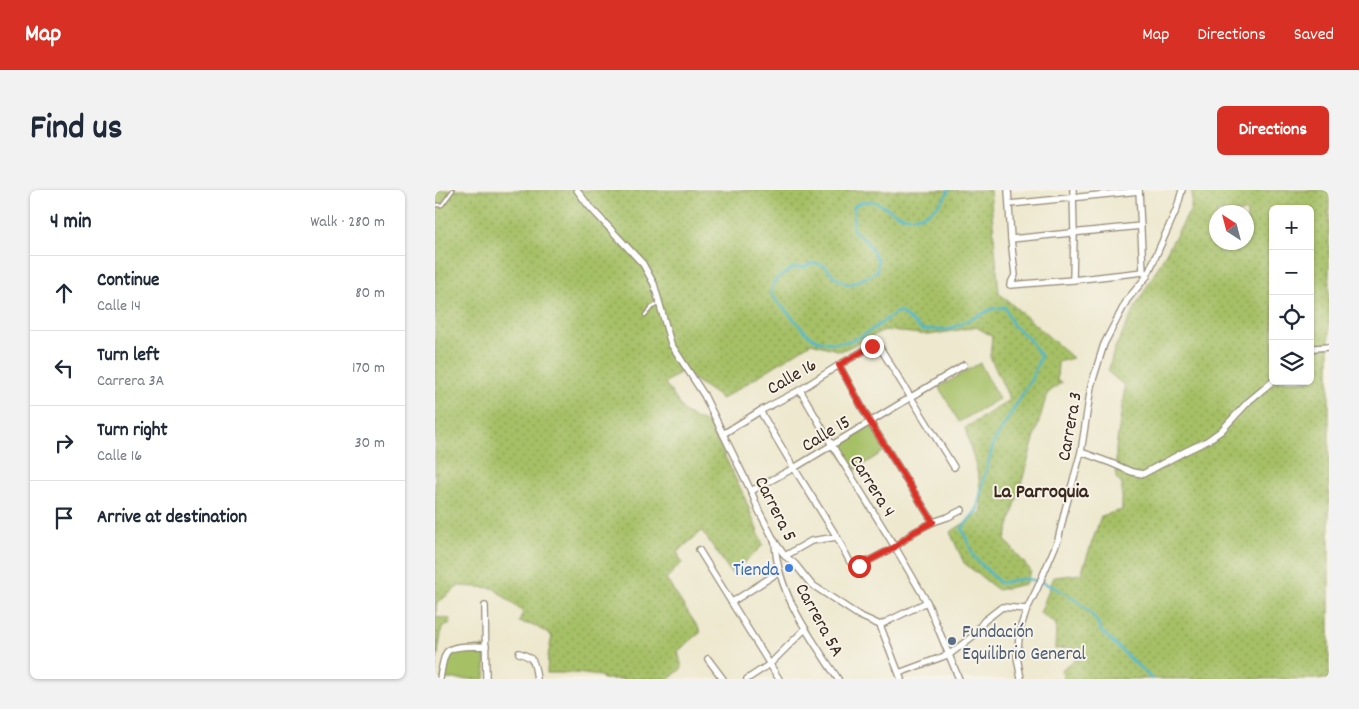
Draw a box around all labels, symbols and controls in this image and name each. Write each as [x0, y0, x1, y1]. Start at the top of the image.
text: Map [25, 18, 61, 52]
text: Map [1142, 23, 1169, 48]
text: Directions [1197, 23, 1266, 48]
text: Saved [1294, 23, 1334, 48]
text: Find us [30, 105, 122, 155]
button: Directions [1217, 106, 1329, 155]
north arrow [1209, 205, 1254, 250]
map controls [1269, 205, 1314, 385]
button: + [1269, 205, 1314, 250]
text: 4 min [50, 208, 92, 238]
text: Walk · 280 m [310, 211, 385, 234]
button: − [1269, 250, 1314, 295]
text: Continue [97, 268, 159, 295]
icon: ahead [50, 279, 78, 307]
text: 80 m [355, 282, 385, 305]
text: Calle 14 [97, 295, 141, 318]
button: locate [1269, 295, 1314, 340]
route end [861, 335, 884, 358]
button: layers [1269, 340, 1314, 385]
text: Turn left [97, 343, 160, 370]
street label: Calle 16 [763, 353, 823, 403]
icon: left [50, 354, 78, 382]
text: 170 m [352, 357, 385, 380]
text: Carrera 3A [97, 370, 164, 393]
street label: Carrera 3 [1052, 390, 1091, 463]
street label: Calle 15 [797, 410, 856, 460]
text: Turn right [97, 418, 168, 445]
icon: right [50, 429, 78, 457]
text: 30 m [355, 432, 385, 455]
text: Calle 16 [97, 445, 142, 468]
street label: Carrera 4 [841, 450, 901, 523]
street label: Carrera 5 [746, 472, 802, 547]
district label: La Parroquia [994, 479, 1089, 507]
icon: arrive [50, 504, 78, 532]
text: Arrive at destination [97, 505, 247, 532]
route start [848, 555, 871, 578]
place label: Tienda [733, 558, 780, 585]
marker: Tienda [783, 562, 795, 574]
street label: Carrera 5A [787, 579, 849, 662]
place label: Fundación Equilibrio General [962, 620, 1086, 669]
marker: Fundación Equilibrio General [946, 635, 958, 647]

